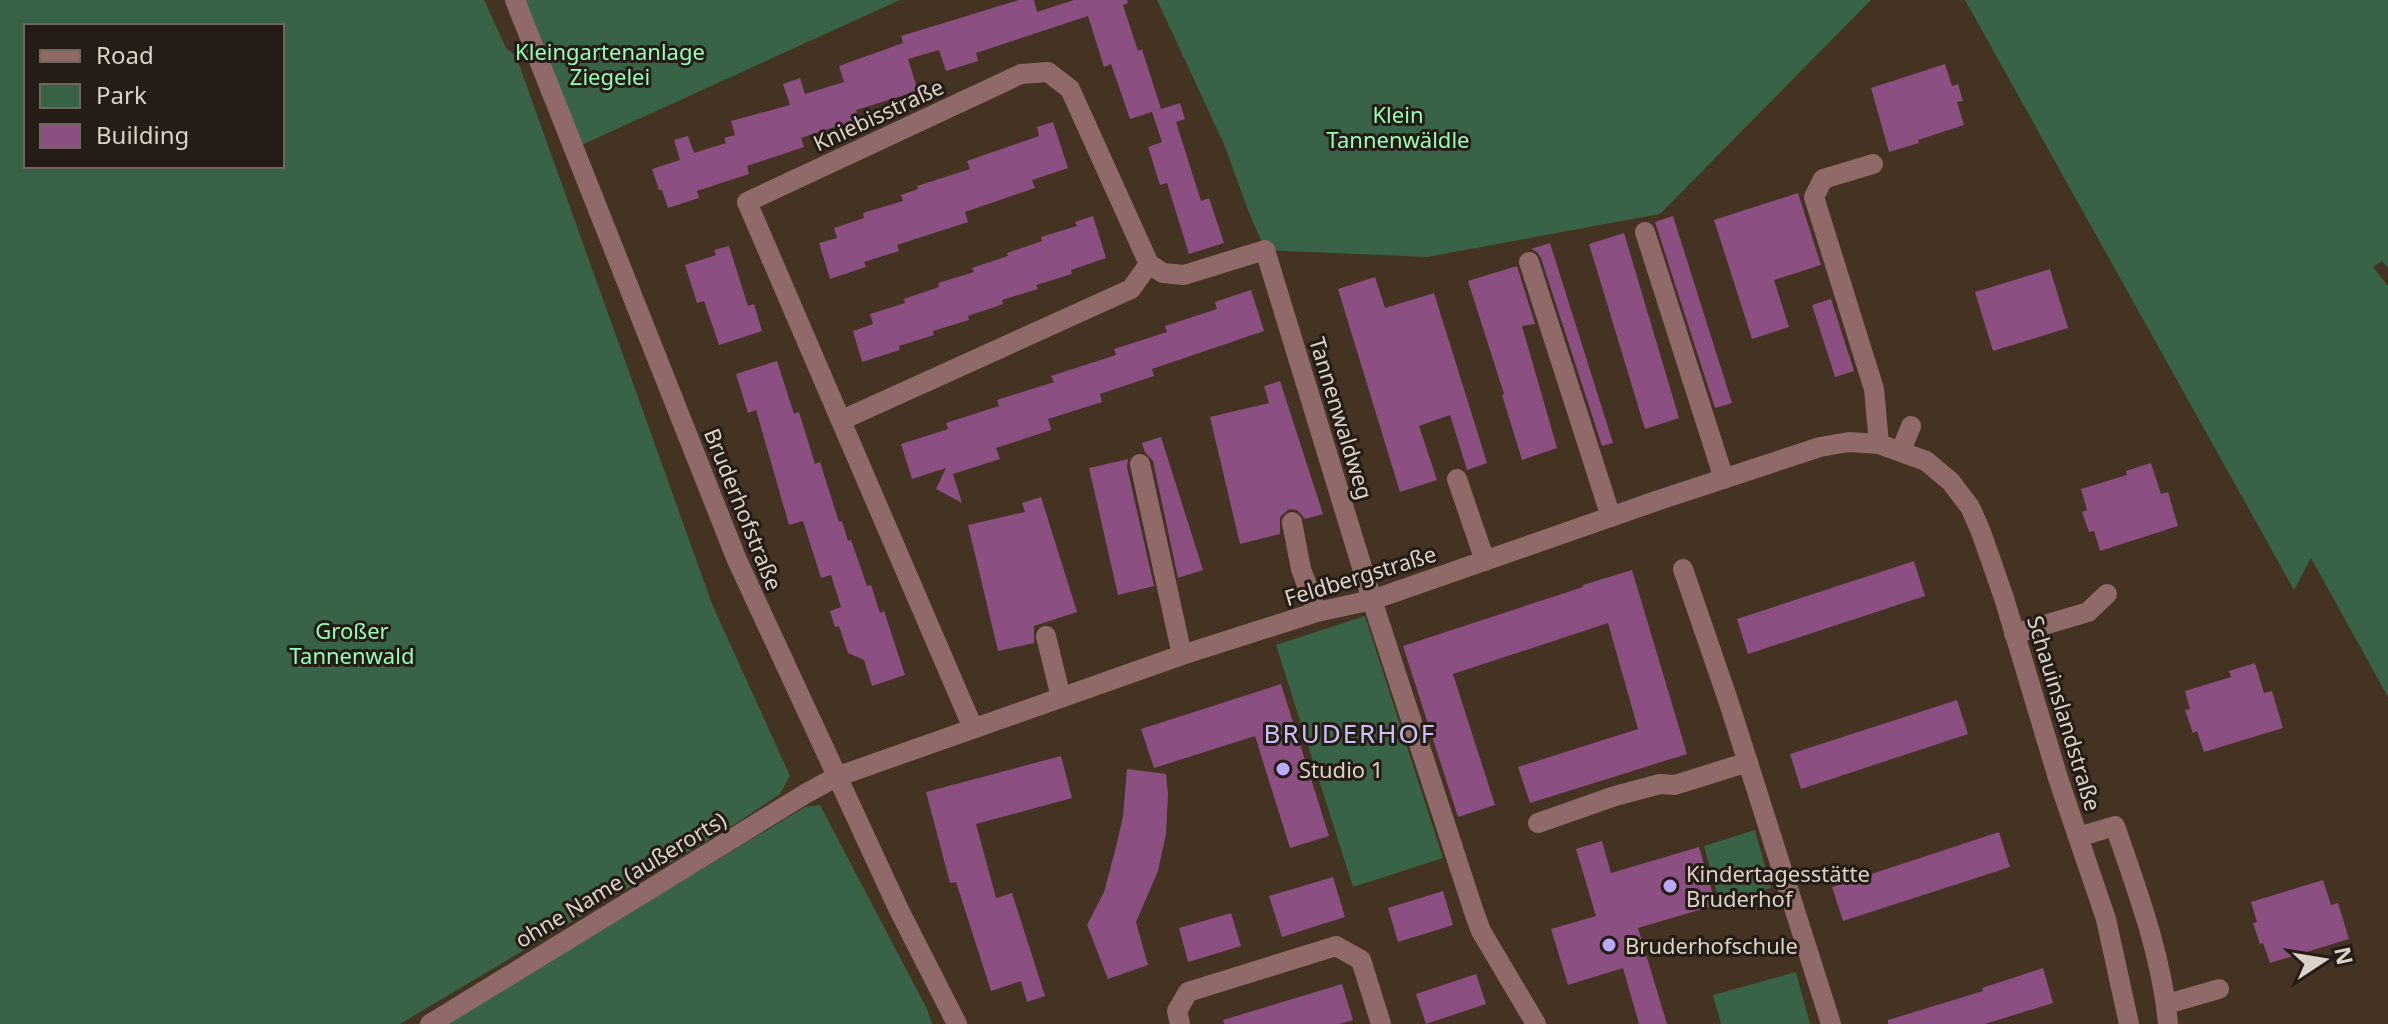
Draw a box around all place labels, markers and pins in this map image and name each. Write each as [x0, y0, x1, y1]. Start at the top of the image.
place label: Studio 1 [1299, 754, 1383, 784]
marker: Studio 1 [1274, 760, 1292, 778]
place label: Kindertagesstätte Bruderhof [1686, 858, 1870, 913]
marker: Kindertagesstätte Bruderhof [1661, 877, 1679, 895]
place label: Bruderhofschule [1625, 930, 1798, 960]
marker: Bruderhofschule [1600, 936, 1618, 954]

